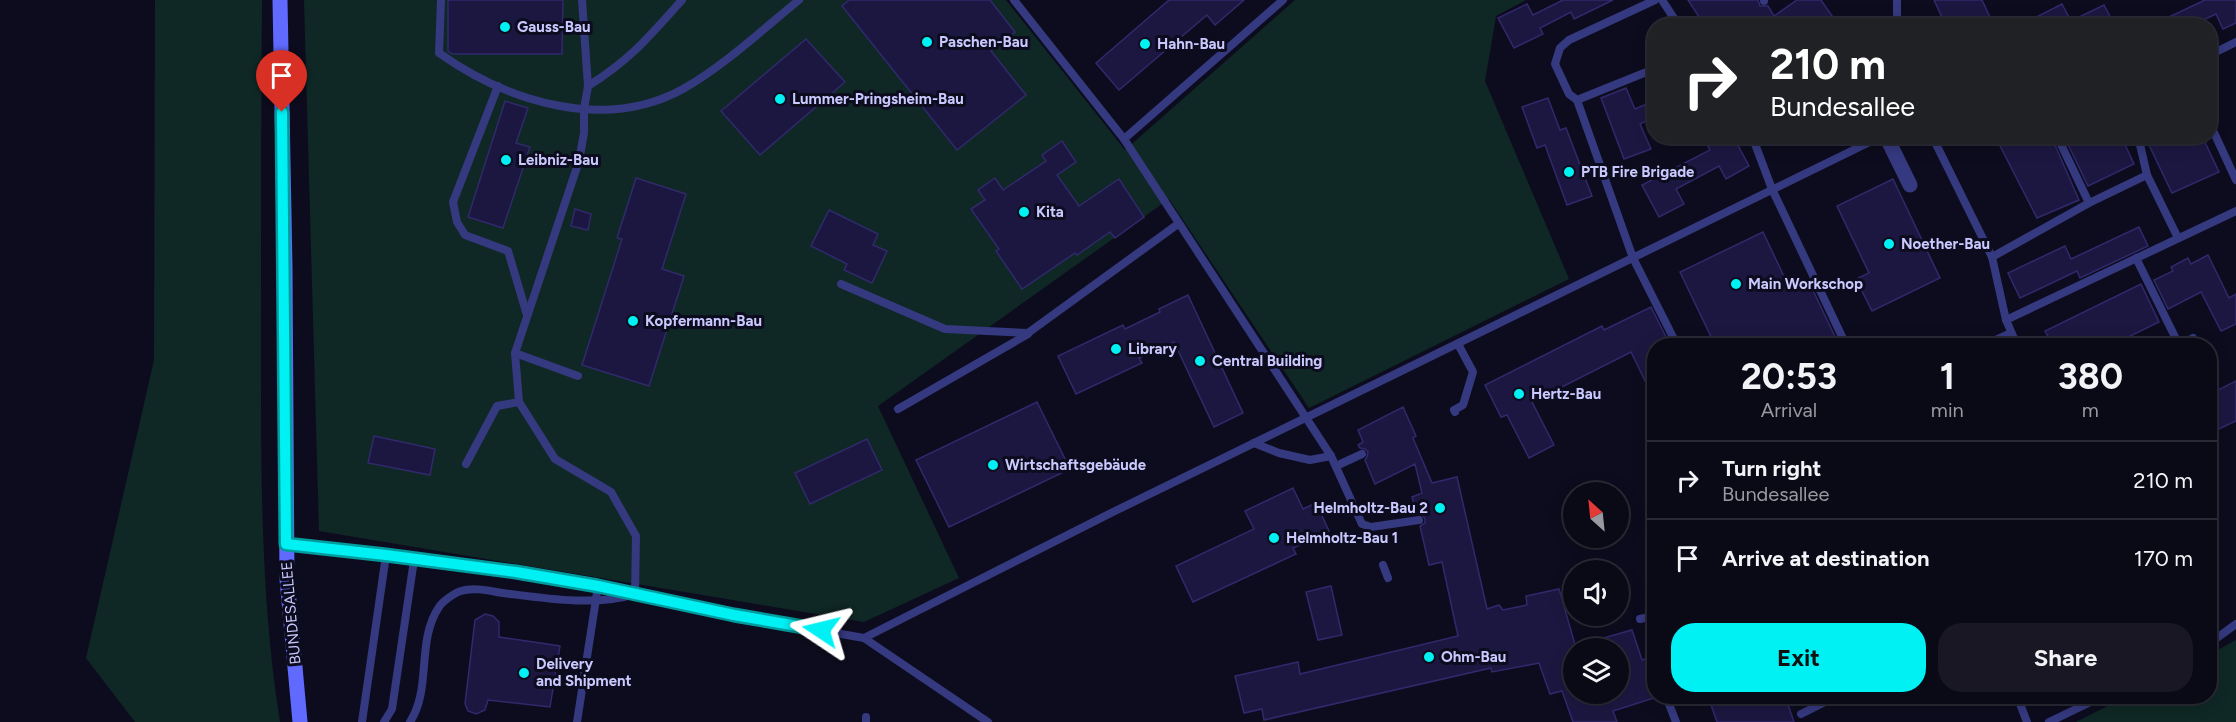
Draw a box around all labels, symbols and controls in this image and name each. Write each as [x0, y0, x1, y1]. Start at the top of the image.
place label: Gauss-Bau [517, 18, 590, 36]
marker: Gauss-Bau [498, 20, 512, 34]
place label: Paschen-Bau [939, 33, 1028, 51]
marker: Paschen-Bau [920, 35, 934, 49]
place label: Hahn-Bau [1157, 35, 1225, 53]
marker: Hahn-Bau [1138, 37, 1152, 51]
text: 210 m [1770, 39, 1886, 90]
icon: right [1671, 42, 1749, 120]
pin [256, 50, 307, 112]
icon: arrive [265, 59, 298, 92]
place label: Lummer-Pringsheim-Bau [792, 90, 964, 108]
text: Bundesallee [1770, 90, 1915, 123]
marker: Lummer-Pringsheim-Bau [773, 92, 787, 106]
place label: Leibniz-Bau [518, 151, 599, 169]
marker: Leibniz-Bau [499, 153, 513, 167]
place label: PTB Fire Brigade [1581, 163, 1695, 181]
marker: PTB Fire Brigade [1562, 165, 1576, 179]
place label: Kita [1036, 203, 1064, 221]
marker: Kita [1017, 205, 1031, 219]
place label: Noether-Bau [1901, 235, 1990, 253]
marker: Noether-Bau [1882, 237, 1896, 251]
place label: Main Workschop [1748, 275, 1863, 293]
marker: Main Workschop [1729, 277, 1743, 291]
place label: Kopfermann-Bau [645, 312, 762, 330]
marker: Kopfermann-Bau [626, 314, 640, 328]
place label: Library [1128, 340, 1177, 358]
marker: Library [1109, 342, 1123, 356]
place label: Central Building [1212, 352, 1322, 370]
marker: Central Building [1193, 354, 1207, 368]
text: 20:53 [1741, 355, 1837, 398]
text: 1 [1940, 355, 1955, 398]
text: 380 [2058, 355, 2123, 398]
place label: Hertz-Bau [1531, 385, 1601, 403]
marker: Hertz-Bau [1512, 387, 1526, 401]
text: Arrival [1761, 398, 1817, 422]
text: min [1931, 398, 1964, 422]
text: m [2082, 398, 2099, 422]
text: Turn right [1722, 455, 1821, 482]
place label: Wirtschaftsgebäude [1005, 456, 1147, 474]
marker: Wirtschaftsgebäude [986, 458, 1000, 472]
icon: right [1671, 464, 1704, 497]
text: 210 m [2133, 467, 2193, 494]
north arrow [1563, 482, 1629, 548]
map controls [1563, 482, 1629, 704]
text: Bundesallee [1722, 482, 1829, 506]
place label: Helmholtz-Bau 2 [1313, 499, 1428, 517]
marker: Helmholtz-Bau 2 [1433, 501, 1447, 515]
place label: Helmholtz-Bau 1 [1286, 529, 1398, 547]
marker: Helmholtz-Bau 1 [1267, 531, 1281, 545]
icon: arrive [1671, 542, 1704, 575]
text: Arrive at destination [1722, 545, 1930, 572]
text: 170 m [2134, 545, 2193, 572]
button: sound [1563, 560, 1629, 626]
street label: BUNDESALLEE [278, 561, 304, 665]
position arrow [789, 598, 853, 662]
button: Exit [1671, 623, 1926, 692]
button: Share [1938, 623, 2193, 692]
button: layers [1563, 638, 1629, 704]
place label: Ohm-Bau [1441, 648, 1506, 666]
marker: Ohm-Bau [1422, 650, 1436, 664]
place label: Delivery and Shipment [536, 655, 632, 690]
marker: Delivery and Shipment [517, 666, 531, 680]

